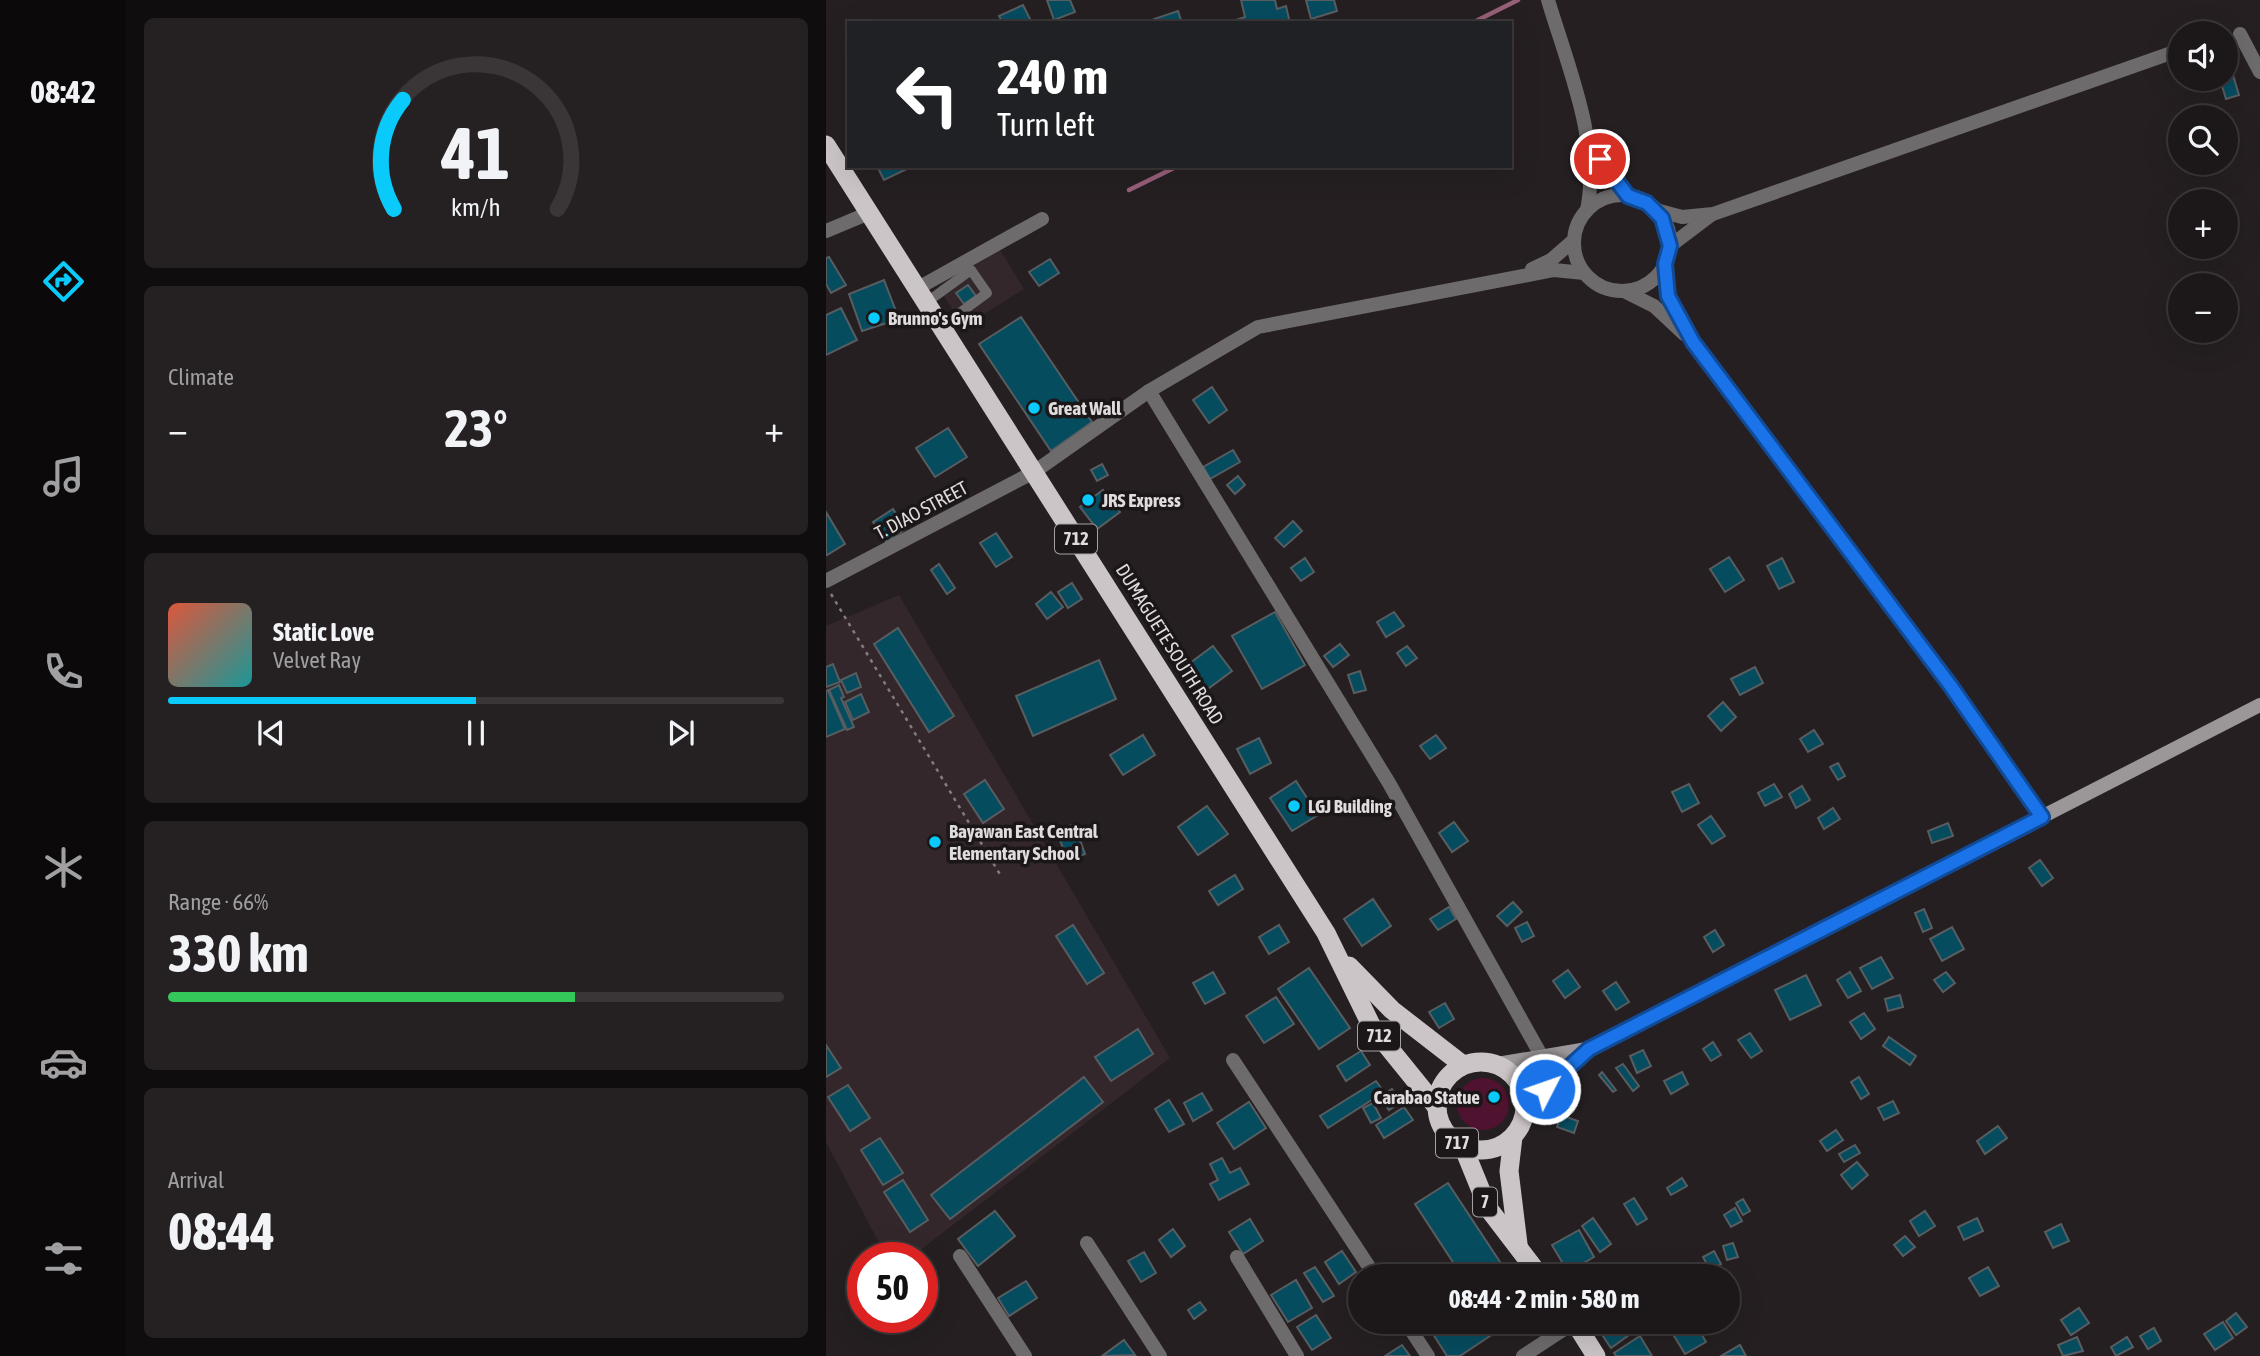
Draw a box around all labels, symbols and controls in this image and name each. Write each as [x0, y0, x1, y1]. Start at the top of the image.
map controls [2168, 21, 2238, 343]
button: sound [2168, 21, 2238, 91]
text: 240 m [997, 48, 1108, 104]
icon: left [882, 49, 973, 140]
text: 08:42 [30, 73, 96, 110]
button: search [2168, 105, 2238, 175]
text: Turn left [997, 106, 1095, 143]
text: 41 [441, 111, 510, 194]
pin [1570, 129, 1630, 189]
icon: arrive [1581, 140, 1619, 178]
button: + [2168, 189, 2238, 259]
text: km/h [451, 193, 501, 221]
icon: directions [39, 257, 88, 306]
button: − [2168, 273, 2238, 343]
place label: Brunno's Gym [888, 307, 982, 329]
marker: Brunno's Gym [866, 310, 882, 326]
text: Climate [168, 364, 234, 390]
place label: Great Wall [1048, 397, 1122, 419]
text: 23° [444, 398, 508, 458]
marker: Great Wall [1026, 400, 1042, 416]
text: − [168, 407, 188, 450]
text: + [764, 407, 784, 450]
icon: music [39, 452, 88, 501]
street label: T. DIAO STREET [871, 476, 972, 544]
place label: JRS Express [1101, 489, 1181, 511]
marker: JRS Express [1080, 492, 1096, 508]
road number: 712 [1055, 524, 1097, 554]
street label: DUMAGUETE SOUTH ROAD [1112, 560, 1228, 728]
text: Static Love [273, 617, 374, 647]
icon: phone [39, 647, 88, 696]
text: Velvet Ray [273, 647, 361, 673]
icon: previous [252, 714, 290, 752]
icon: pause [457, 714, 495, 752]
icon: next [662, 714, 700, 752]
place label: LGJ Building [1308, 795, 1393, 817]
marker: LGJ Building [1286, 798, 1302, 814]
place label: Bayawan East Central Elementary School [949, 820, 1099, 864]
marker: Bayawan East Central Elementary School [927, 834, 943, 850]
icon: climate [39, 843, 88, 892]
text: Range · 66% [168, 889, 268, 915]
text: 330 km [168, 923, 309, 983]
road number: 712 [1358, 1021, 1400, 1050]
icon: car [39, 1038, 88, 1087]
position arrow [1508, 1052, 1582, 1126]
place label: Carabao Statue [1374, 1086, 1480, 1108]
marker: Carabao Statue [1486, 1089, 1502, 1105]
road number: 717 [1436, 1128, 1478, 1158]
text: Arrival [168, 1167, 224, 1193]
road number: 7 [1473, 1188, 1497, 1217]
text: 08:44 [168, 1201, 275, 1261]
icon: filters [39, 1234, 88, 1283]
speed limit sign: 50 [847, 1242, 938, 1333]
text: 08:44 · 2 min · 580 m [1449, 1284, 1639, 1314]

